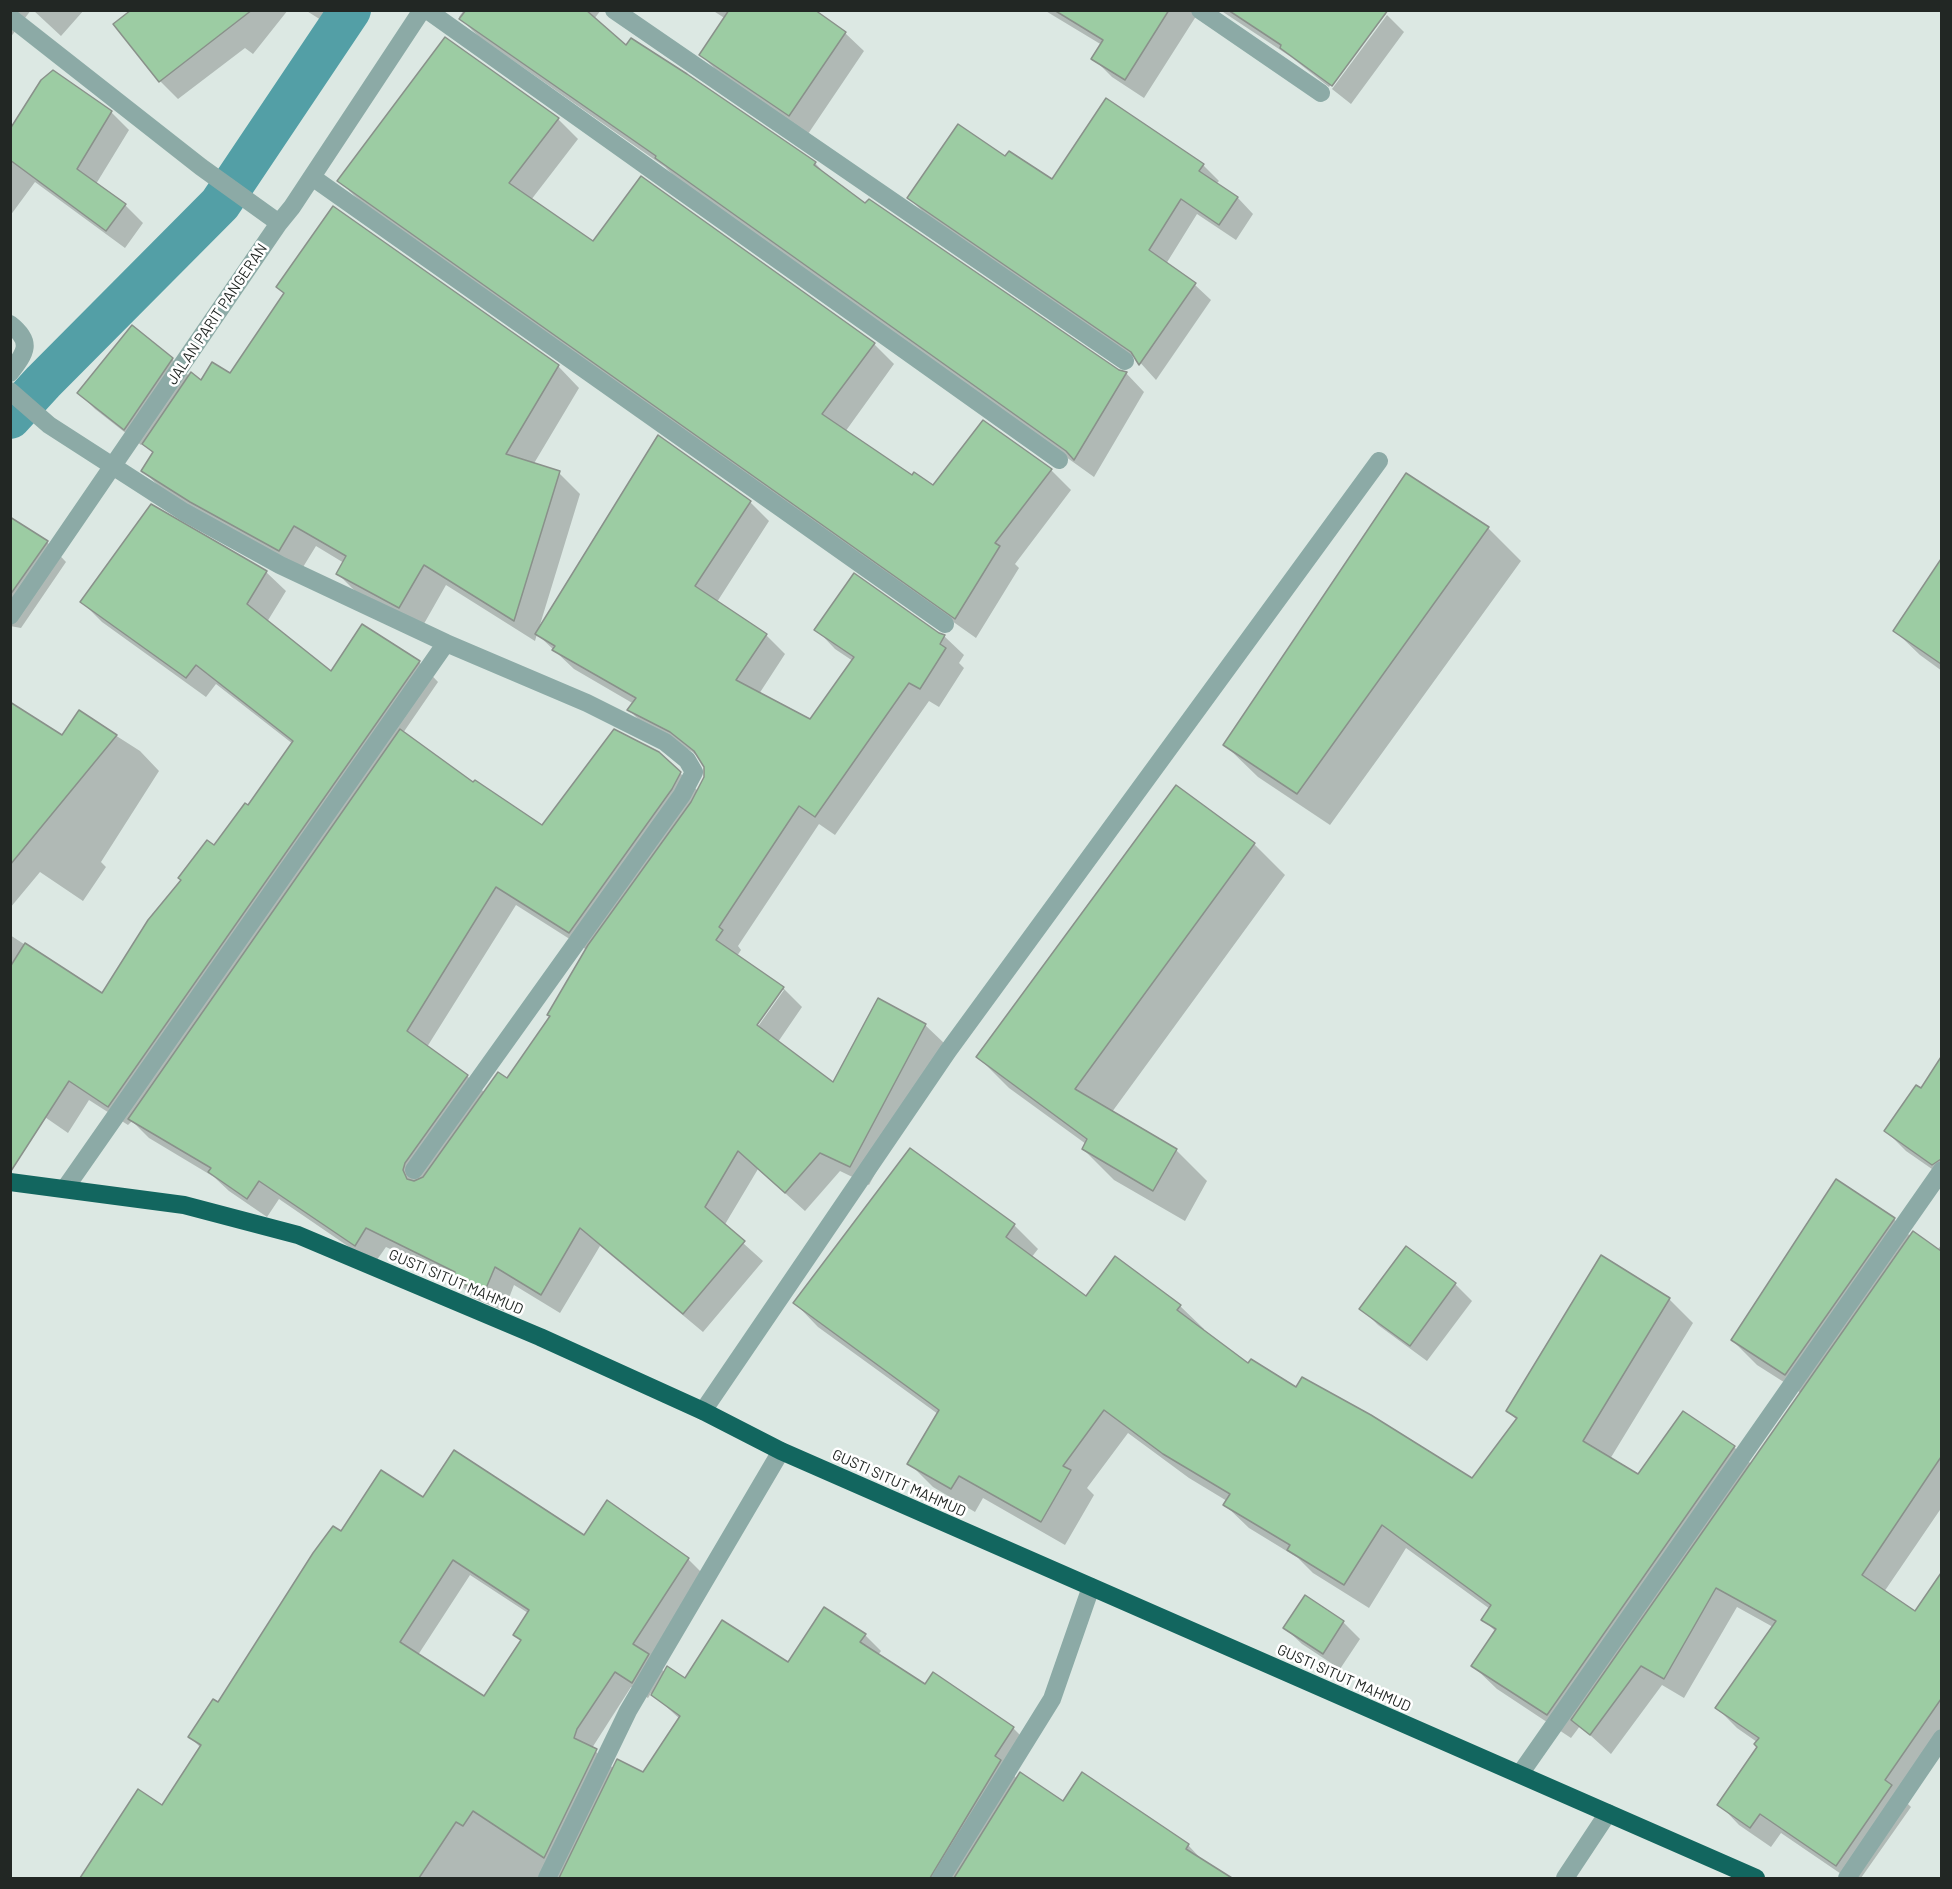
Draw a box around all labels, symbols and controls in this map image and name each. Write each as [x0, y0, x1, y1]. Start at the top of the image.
street label: JALAN PARIT PANGERAN [163, 240, 271, 388]
street label: GUSTI SITUT MAHMUD [386, 1245, 526, 1319]
street label: GUSTI SITUT MAHMUD [829, 1445, 969, 1521]
street label: GUSTI SITUT MAHMUD [1274, 1640, 1414, 1716]

